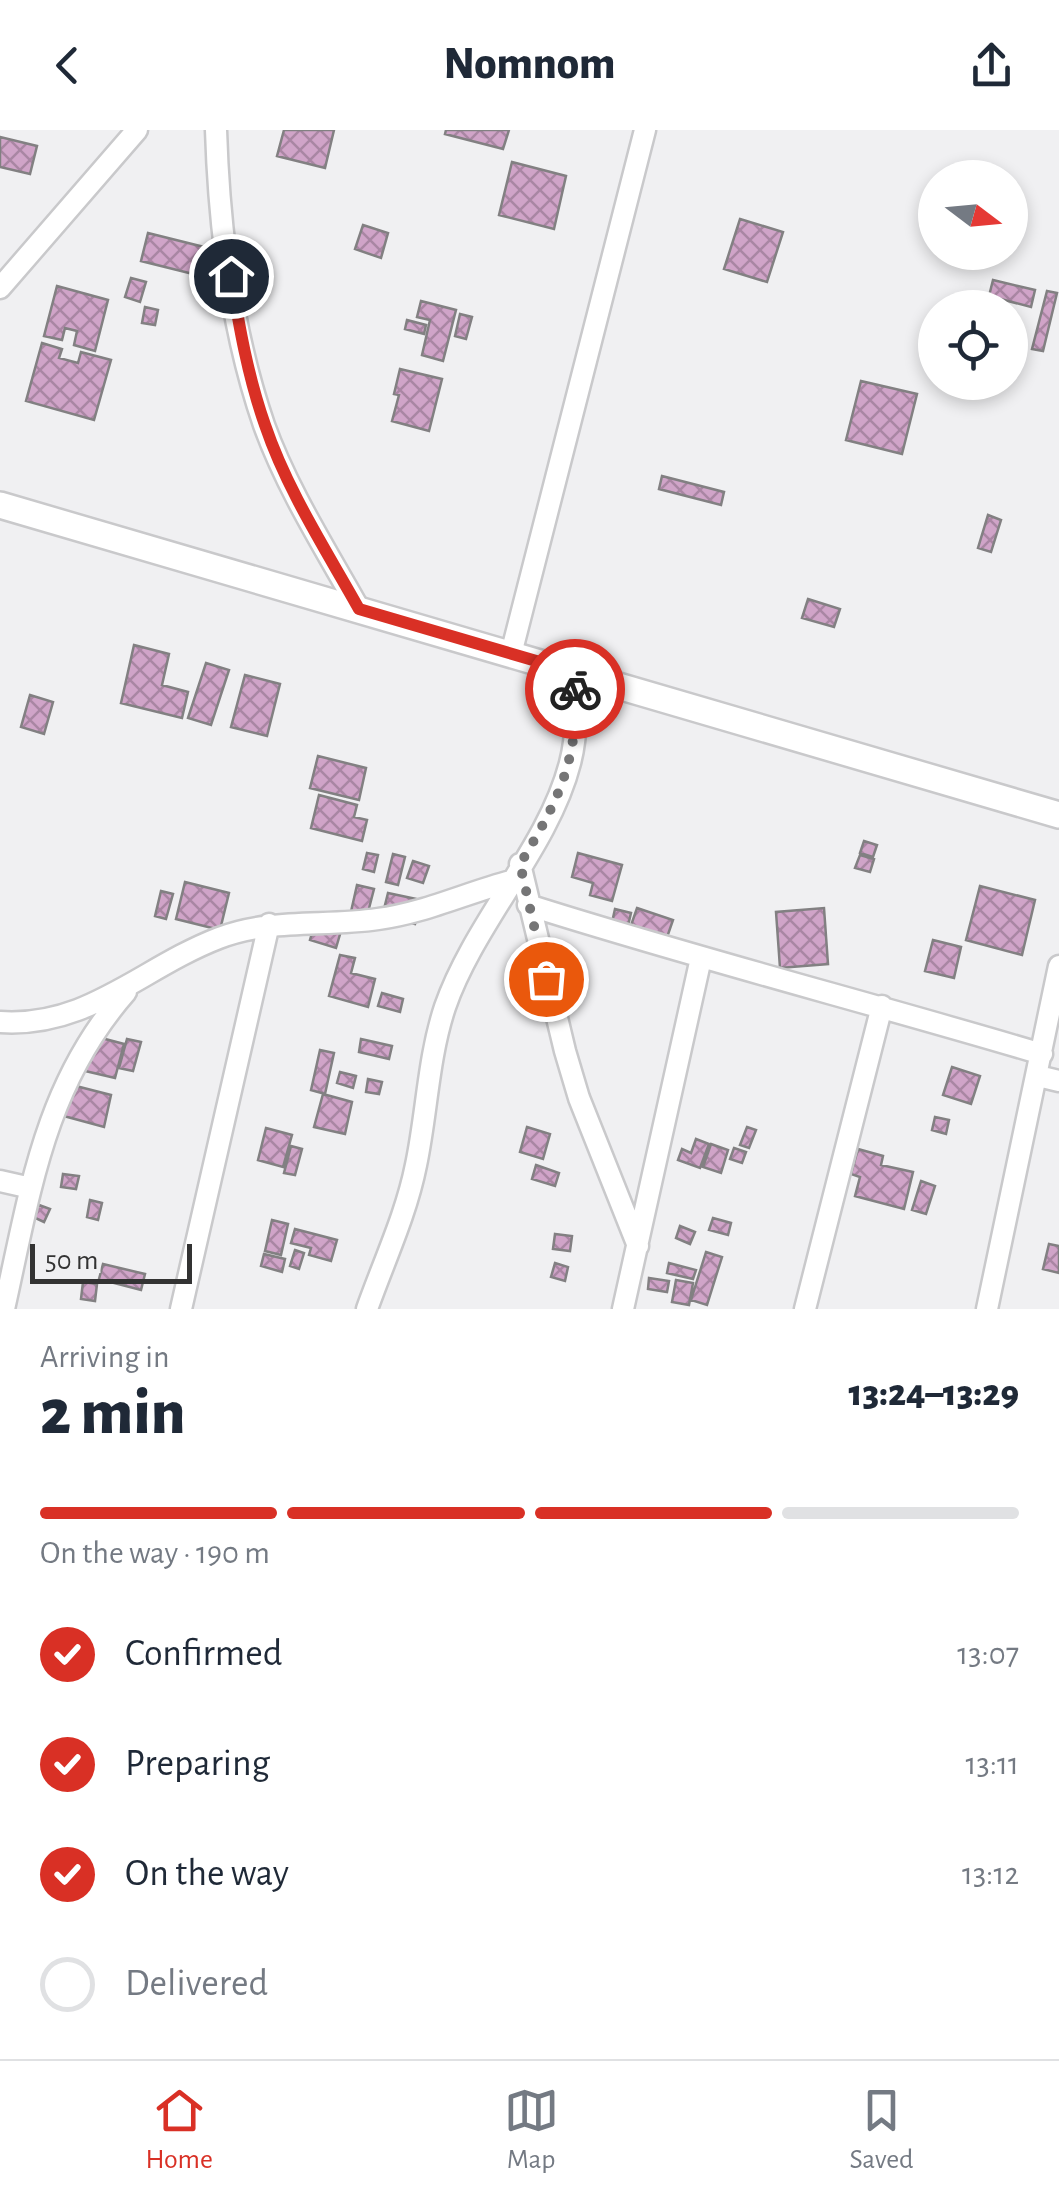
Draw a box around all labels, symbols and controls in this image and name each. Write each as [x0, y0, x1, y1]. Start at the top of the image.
icon: back [40, 38, 95, 93]
icon: share [964, 38, 1019, 93]
text: Nomnom [444, 42, 615, 87]
north arrow [918, 160, 1028, 270]
map controls [918, 160, 1028, 400]
pin [189, 234, 274, 319]
icon: home [204, 249, 259, 304]
button: locate [918, 290, 1028, 400]
courier [525, 639, 625, 739]
icon: bike [548, 662, 603, 717]
pin [504, 937, 589, 1022]
icon: bag [519, 952, 574, 1007]
scale bar [30, 1239, 192, 1284]
text: 50 m [45, 1247, 99, 1275]
text: Arriving in [40, 1341, 169, 1373]
text: 13:24–13:29 [849, 1375, 1019, 1413]
text: 2 min [40, 1381, 186, 1446]
text: On the way · 190 m [40, 1537, 270, 1569]
icon: check [40, 1627, 95, 1682]
text: Confirmed [125, 1635, 282, 1673]
text: 13:07 [957, 1638, 1019, 1670]
icon: check [40, 1737, 95, 1792]
text: Preparing [125, 1745, 270, 1783]
text: 13:11 [965, 1748, 1019, 1780]
icon: check [40, 1847, 95, 1902]
text: On the way [125, 1855, 289, 1893]
text: 13:12 [962, 1858, 1019, 1890]
text: Delivered [125, 1965, 268, 2003]
tab: Home [145, 2083, 213, 2177]
tab: Map [504, 2083, 559, 2177]
tab: Saved [849, 2083, 914, 2177]

